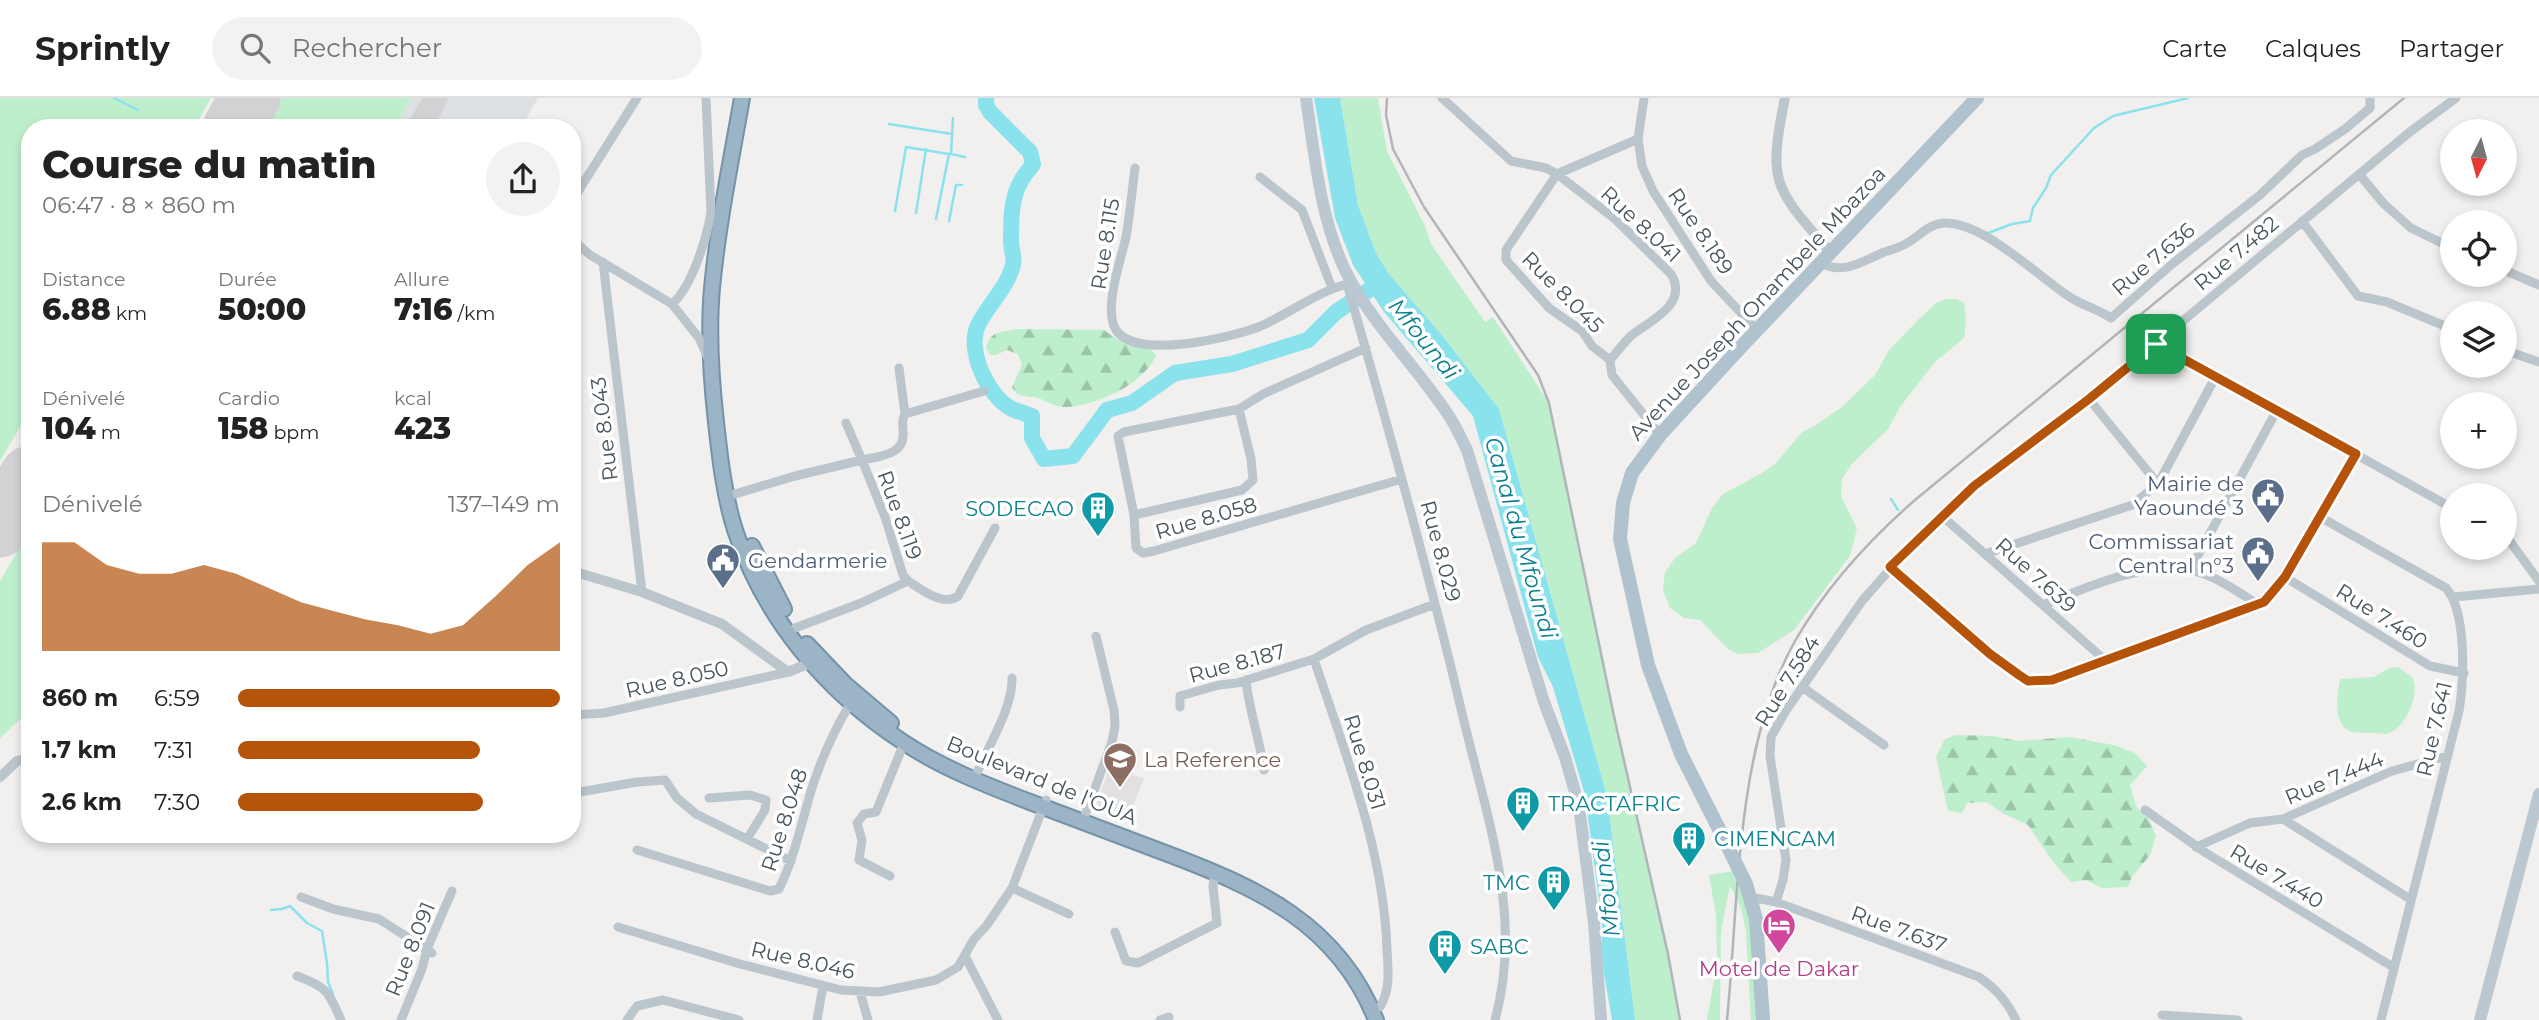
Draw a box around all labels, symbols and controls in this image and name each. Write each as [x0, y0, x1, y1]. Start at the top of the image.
search box [212, 17, 702, 80]
text: Sprintly [35, 28, 170, 68]
icon: search [236, 29, 274, 67]
text: Rechercher [292, 32, 442, 64]
text: Carte [2162, 34, 2227, 63]
text: Calques [2265, 34, 2361, 63]
text: Partager [2399, 34, 2504, 63]
north arrow [2440, 119, 2516, 196]
map controls [2440, 119, 2517, 560]
text: Course du matin [42, 141, 377, 188]
button: share [486, 142, 560, 216]
street label: Avenue Joseph Onambele Mbazoa [1623, 161, 1891, 445]
street label: Rue 8.041 [1596, 181, 1686, 267]
street label: Rue 8.189 [1663, 183, 1739, 279]
text: 06:47 · 8 × 860 m [42, 191, 236, 219]
street label: Rue 8.115 [1085, 196, 1125, 292]
street label: Rue 7.482 [2189, 210, 2283, 295]
button: locate [2440, 210, 2517, 287]
street label: Rue 7.636 [2107, 217, 2200, 301]
street label: Rue 8.045 [1517, 246, 1609, 338]
text: Distance [42, 268, 125, 291]
text: Durée [218, 268, 277, 291]
text: Allure [394, 268, 449, 291]
text: 6.88 [42, 291, 111, 328]
text: 50:00 [218, 291, 306, 328]
text: 7:16 [394, 291, 452, 328]
water label: Mfoundi [1383, 293, 1466, 386]
button: layers [2440, 301, 2517, 378]
text: km [111, 302, 147, 325]
text: /km [452, 302, 495, 325]
pin [2126, 314, 2186, 374]
icon: arrive [2137, 325, 2175, 363]
street label: Rue 8.043 [585, 376, 623, 482]
text: Dénivelé [42, 387, 125, 410]
text: Cardio [218, 387, 280, 410]
text: kcal [394, 387, 432, 410]
button: + [2440, 392, 2517, 469]
text: 104 [42, 410, 96, 447]
text: 158 [218, 410, 268, 447]
text: 423 [394, 410, 451, 447]
text: m [96, 421, 121, 444]
text: bpm [268, 421, 319, 444]
water label: Canal du Mfoundi [1479, 434, 1563, 643]
street label: Rue 8.119 [872, 467, 928, 563]
place label: Mairie de Yaoundé 3 [2134, 471, 2244, 520]
public building icon: Mairie de Yaoundé 3 [2249, 476, 2287, 525]
button: − [2440, 483, 2517, 560]
building icon: SODECAO [1079, 489, 1117, 538]
text: Dénivelé [42, 490, 143, 518]
text: 137–149 m [448, 490, 560, 518]
street label: Rue 8.058 [1152, 492, 1260, 544]
place label: SODECAO [965, 496, 1074, 521]
street label: Rue 8.029 [1415, 498, 1467, 604]
place label: Commissariat Central n°3 [2089, 529, 2234, 578]
street label: Rue 7.639 [1990, 532, 2082, 618]
public building icon: Commissariat Central n°3 [2239, 534, 2277, 583]
public building icon: Gendarmerie [704, 541, 742, 590]
place label: Gendarmerie [748, 548, 888, 573]
street label: Rue 7.460 [2331, 578, 2433, 654]
street label: Rue 7.584 [1749, 631, 1825, 731]
street label: Rue 8.187 [1186, 638, 1288, 688]
street label: Rue 8.050 [623, 655, 731, 703]
street label: Rue 7.641 [2411, 679, 2457, 779]
text: 860 m [42, 684, 118, 712]
text: 6:59 [154, 684, 200, 712]
street label: Rue 8.031 [1339, 711, 1391, 813]
street label: Boulevard de l'OUA [943, 730, 1142, 830]
text: 1.7 km [42, 736, 117, 764]
text: 7:31 [154, 736, 193, 764]
school or university icon: La Reference [1101, 740, 1139, 789]
street label: Rue 7.444 [2281, 746, 2387, 810]
place label: La Reference [1144, 747, 1281, 772]
street label: Rue 8.048 [756, 765, 812, 875]
building icon: TRACTAFRIC [1504, 784, 1542, 833]
text: 2.6 km [42, 788, 122, 816]
text: 7:30 [154, 788, 200, 816]
place label: TRACTAFRIC [1548, 791, 1681, 816]
building icon: CIMENCAM [1670, 819, 1708, 868]
place label: CIMENCAM [1714, 826, 1836, 851]
water label: Mfoundi [1586, 838, 1626, 939]
street label: Rue 7.440 [2226, 838, 2328, 914]
building icon: TMC [1535, 863, 1573, 912]
place label: TMC [1483, 870, 1530, 895]
street label: Rue 8.091 [380, 898, 440, 1000]
street label: Rue 7.637 [1848, 900, 1950, 958]
hotel icon: Motel de Dakar [1760, 906, 1798, 955]
building icon: SABC [1426, 927, 1464, 976]
place label: SABC [1470, 934, 1529, 959]
street label: Rue 8.046 [749, 936, 858, 984]
place label: Motel de Dakar [1699, 956, 1859, 981]

